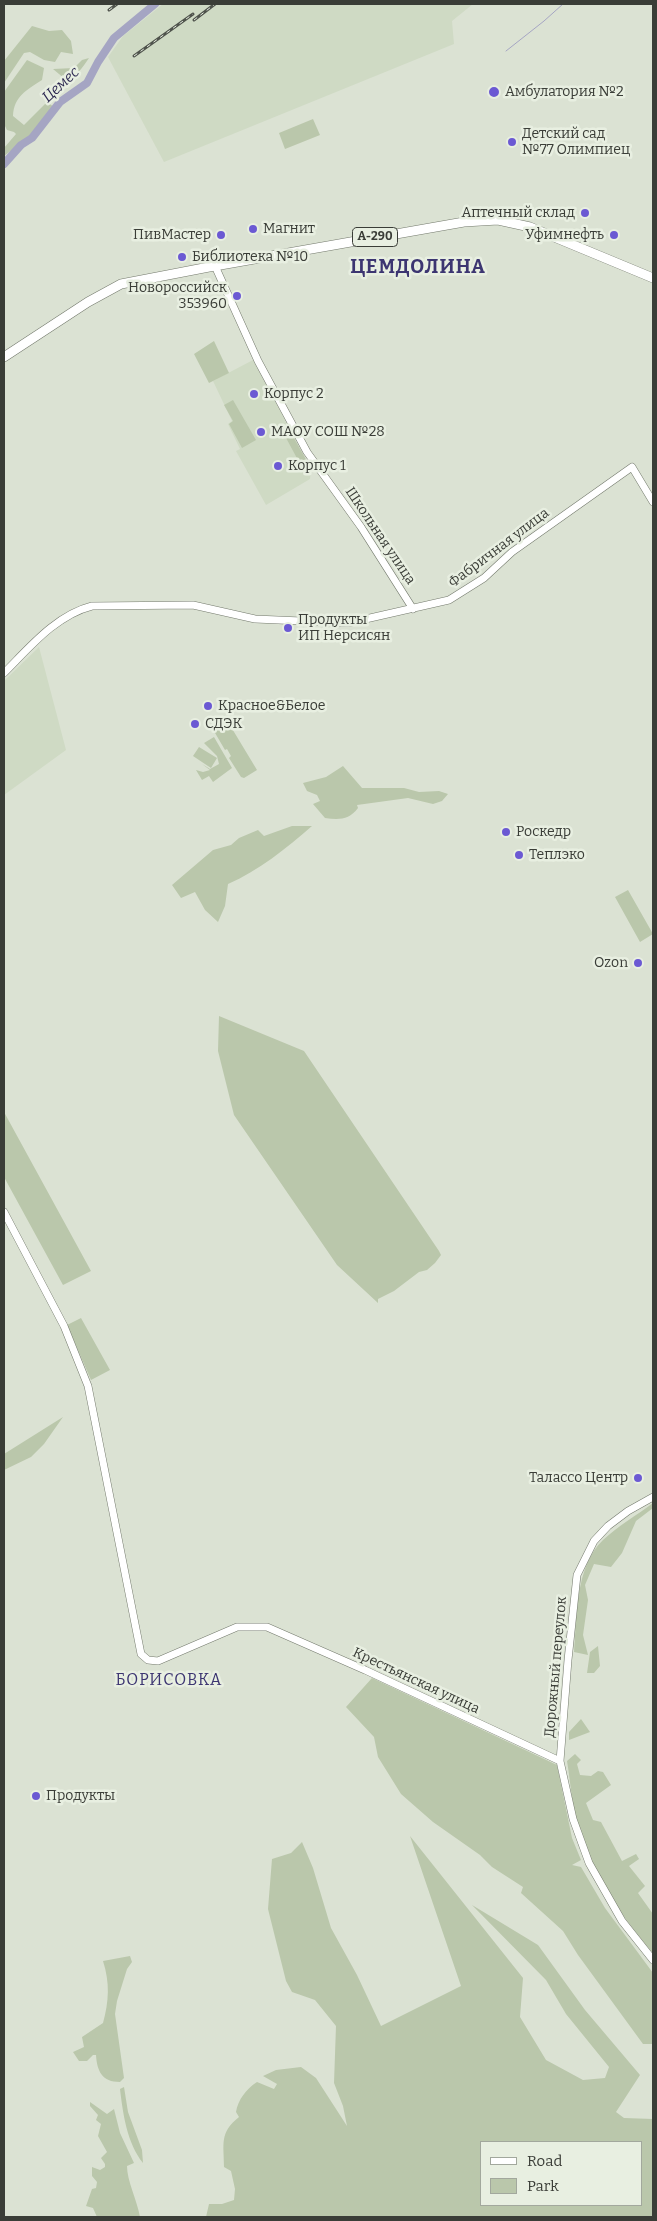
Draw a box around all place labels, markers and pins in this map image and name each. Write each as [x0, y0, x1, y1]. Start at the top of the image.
place label: Амбулатория №2 [505, 84, 624, 100]
marker: Амбулатория №2 [487, 85, 501, 99]
place label: Детский сад №77 Олимпиец [522, 126, 630, 158]
marker: Детский сад №77 Олимпиец [506, 136, 518, 148]
place label: Аптечный склад [462, 205, 575, 221]
marker: Аптечный склад [579, 207, 591, 219]
place label: Магнит [263, 221, 315, 237]
marker: Магнит [247, 223, 259, 235]
place label: ПивМастер [133, 227, 211, 243]
place label: Уфимнефть [525, 227, 604, 243]
marker: ПивМастер [215, 229, 227, 241]
marker: Уфимнефть [608, 229, 620, 241]
place label: Библиотека №10 [192, 249, 308, 265]
marker: Библиотека №10 [176, 251, 188, 263]
place label: Новороссийск 353960 [128, 280, 227, 312]
marker: Новороссийск 353960 [231, 290, 243, 302]
place label: Корпус 2 [264, 386, 324, 402]
marker: Корпус 2 [248, 388, 260, 400]
place label: МАОУ СОШ №28 [271, 424, 385, 440]
marker: МАОУ СОШ №28 [255, 426, 267, 438]
place label: Корпус 1 [288, 458, 346, 474]
marker: Корпус 1 [272, 460, 284, 472]
place label: Продукты ИП Нерсисян [298, 612, 390, 644]
marker: Продукты ИП Нерсисян [282, 622, 294, 634]
place label: Красное&Белое [218, 698, 325, 714]
marker: Красное&Белое [202, 700, 214, 712]
place label: СДЭК [205, 716, 242, 732]
marker: СДЭК [189, 718, 201, 730]
place label: Роскедр [516, 824, 571, 840]
marker: Роскедр [500, 826, 512, 838]
place label: Теплэко [529, 847, 585, 863]
marker: Теплэко [513, 849, 525, 861]
place label: Ozon [594, 955, 628, 971]
marker: Ozon [632, 957, 644, 969]
place label: Талассо Центр [529, 1470, 628, 1486]
marker: Талассо Центр [632, 1472, 644, 1484]
place label: Продукты [46, 1788, 115, 1804]
marker: Продукты [30, 1790, 42, 1802]

